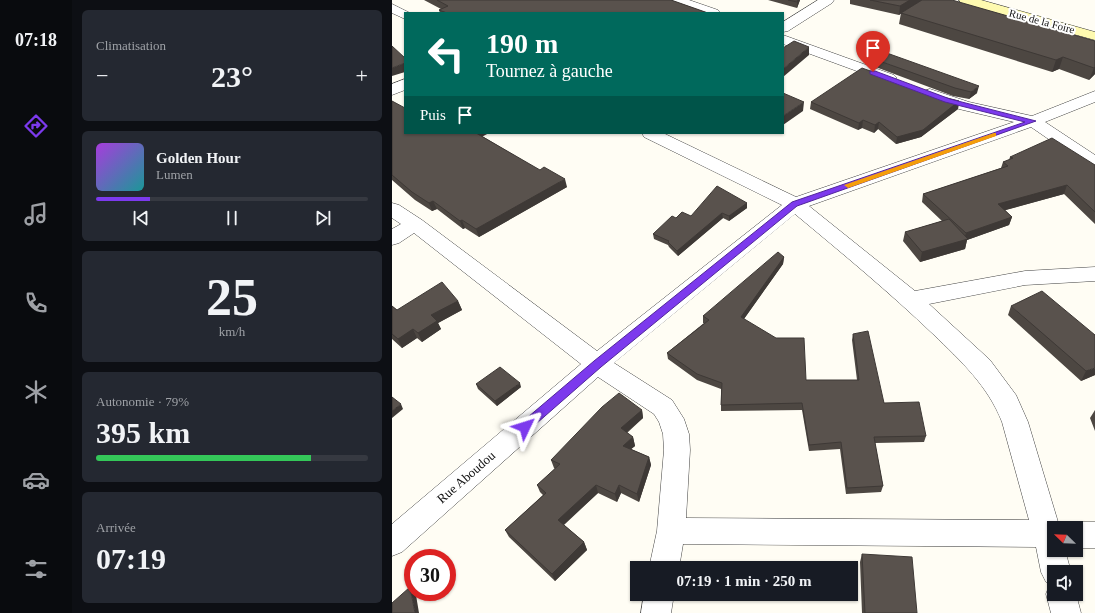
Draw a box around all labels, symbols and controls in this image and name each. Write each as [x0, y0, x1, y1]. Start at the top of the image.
street label: Rue de la Foire [1008, 6, 1076, 36]
icon: left [420, 28, 472, 80]
text: 190 m [486, 28, 558, 59]
text: 07:18 [15, 30, 57, 50]
pin [856, 31, 890, 72]
icon: arrive [862, 37, 884, 59]
text: Climatisation [96, 38, 166, 53]
text: 23° [211, 60, 253, 93]
text: Tournez à gauche [486, 61, 613, 81]
text: − [96, 63, 108, 88]
text: + [356, 63, 368, 88]
icon: arrive [454, 104, 476, 126]
text: Puis [420, 107, 446, 123]
icon: directions [22, 112, 50, 140]
text: Golden Hour [156, 150, 241, 166]
text: Lumen [156, 167, 193, 182]
icon: music [22, 200, 50, 228]
icon: previous [130, 207, 152, 229]
icon: pause [221, 207, 243, 229]
icon: next [312, 207, 334, 229]
text: 25 [206, 269, 258, 326]
icon: phone [22, 289, 50, 317]
text: km/h [219, 324, 245, 339]
icon: climate [22, 378, 50, 406]
text: Autonomie · 79% [96, 394, 189, 409]
position arrow [504, 406, 546, 448]
text: 395 km [96, 416, 190, 449]
street label: Rue Aboudou [434, 447, 498, 506]
icon: car [22, 466, 50, 494]
text: Arrivée [96, 520, 136, 535]
north arrow [1047, 521, 1083, 557]
map controls [1047, 521, 1083, 601]
text: 07:19 [96, 542, 166, 575]
speed limit sign: 30 [404, 549, 456, 601]
icon: filters [22, 555, 50, 583]
button: sound [1047, 565, 1083, 601]
text: 07:19 · 1 min · 250 m [677, 573, 812, 589]

